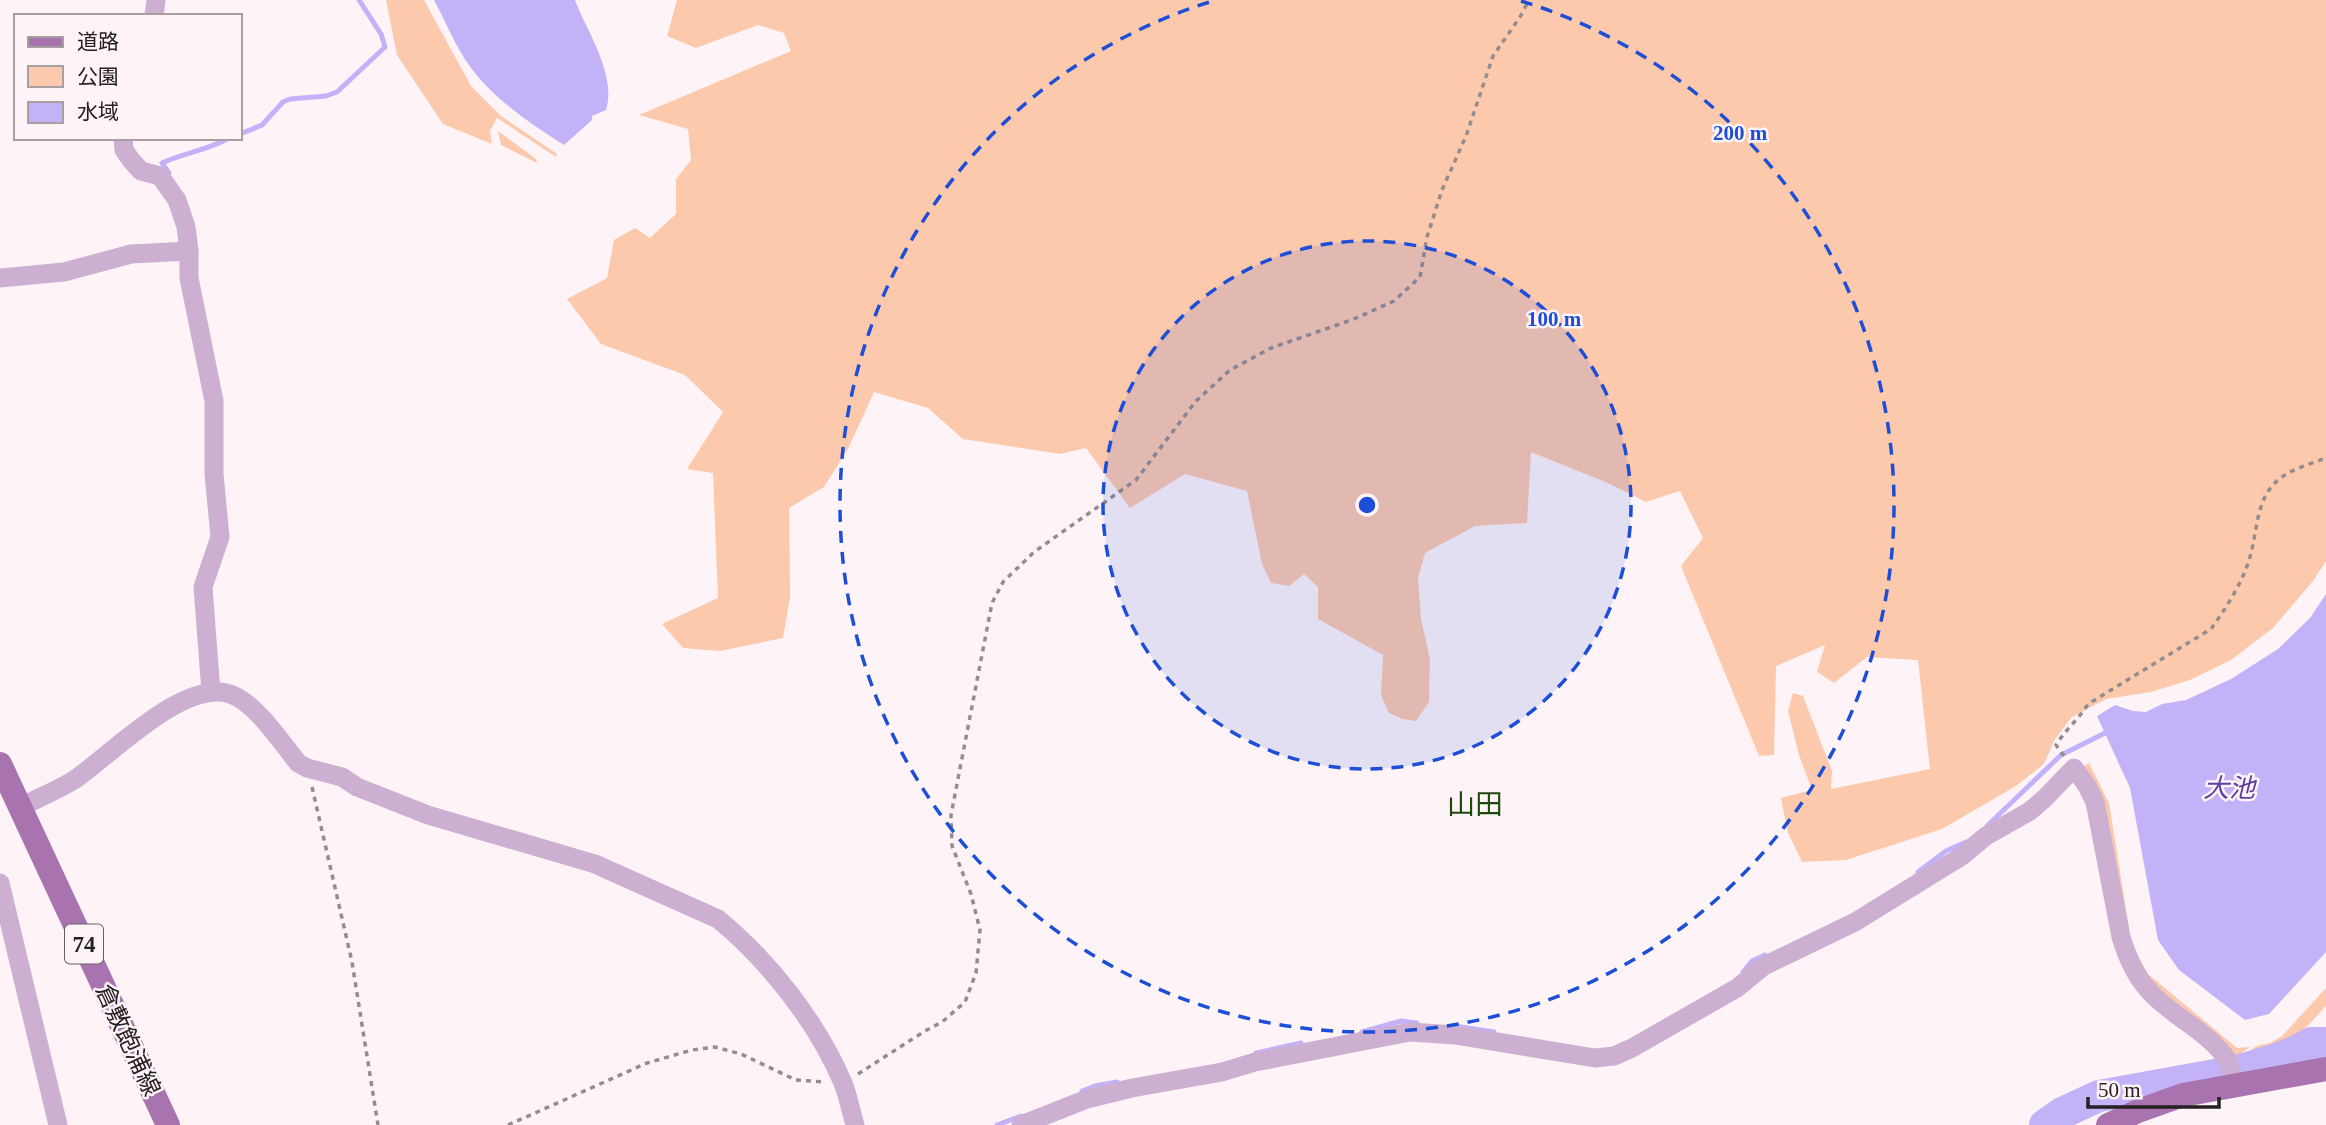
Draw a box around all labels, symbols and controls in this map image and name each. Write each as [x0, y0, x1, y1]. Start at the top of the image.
legend [14, 14, 242, 140]
text: 道路 [77, 30, 119, 54]
text: 公園 [77, 65, 119, 89]
text: 水域 [77, 100, 119, 124]
text: 200 m [1713, 121, 1768, 145]
text: 100 m [1527, 307, 1582, 331]
centre of rings [1355, 493, 1379, 517]
water label: 大池 [2203, 774, 2258, 803]
district label: 山田 [1447, 789, 1503, 820]
road number: 74 [65, 925, 103, 964]
street label: 倉敷飽浦線 [91, 980, 165, 1100]
scale bar [2088, 1066, 2219, 1110]
text: 50 m [2098, 1078, 2141, 1102]

